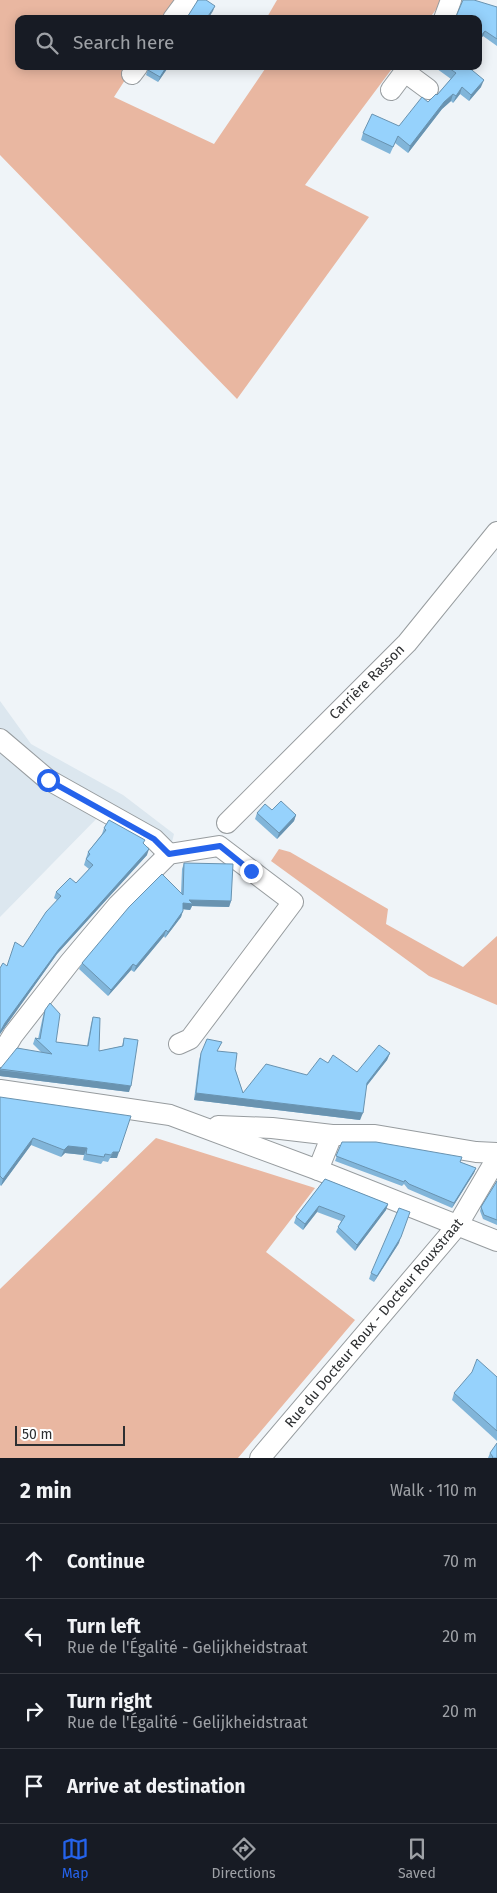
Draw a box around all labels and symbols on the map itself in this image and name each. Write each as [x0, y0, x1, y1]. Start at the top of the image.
street label: Carrière Rasson [326, 641, 408, 723]
route start [37, 769, 60, 792]
route end [240, 860, 263, 883]
street label: Rue du Docteur Roux - Docteur Rouxstraat [281, 1214, 467, 1431]
scale bar [15, 1423, 125, 1446]

